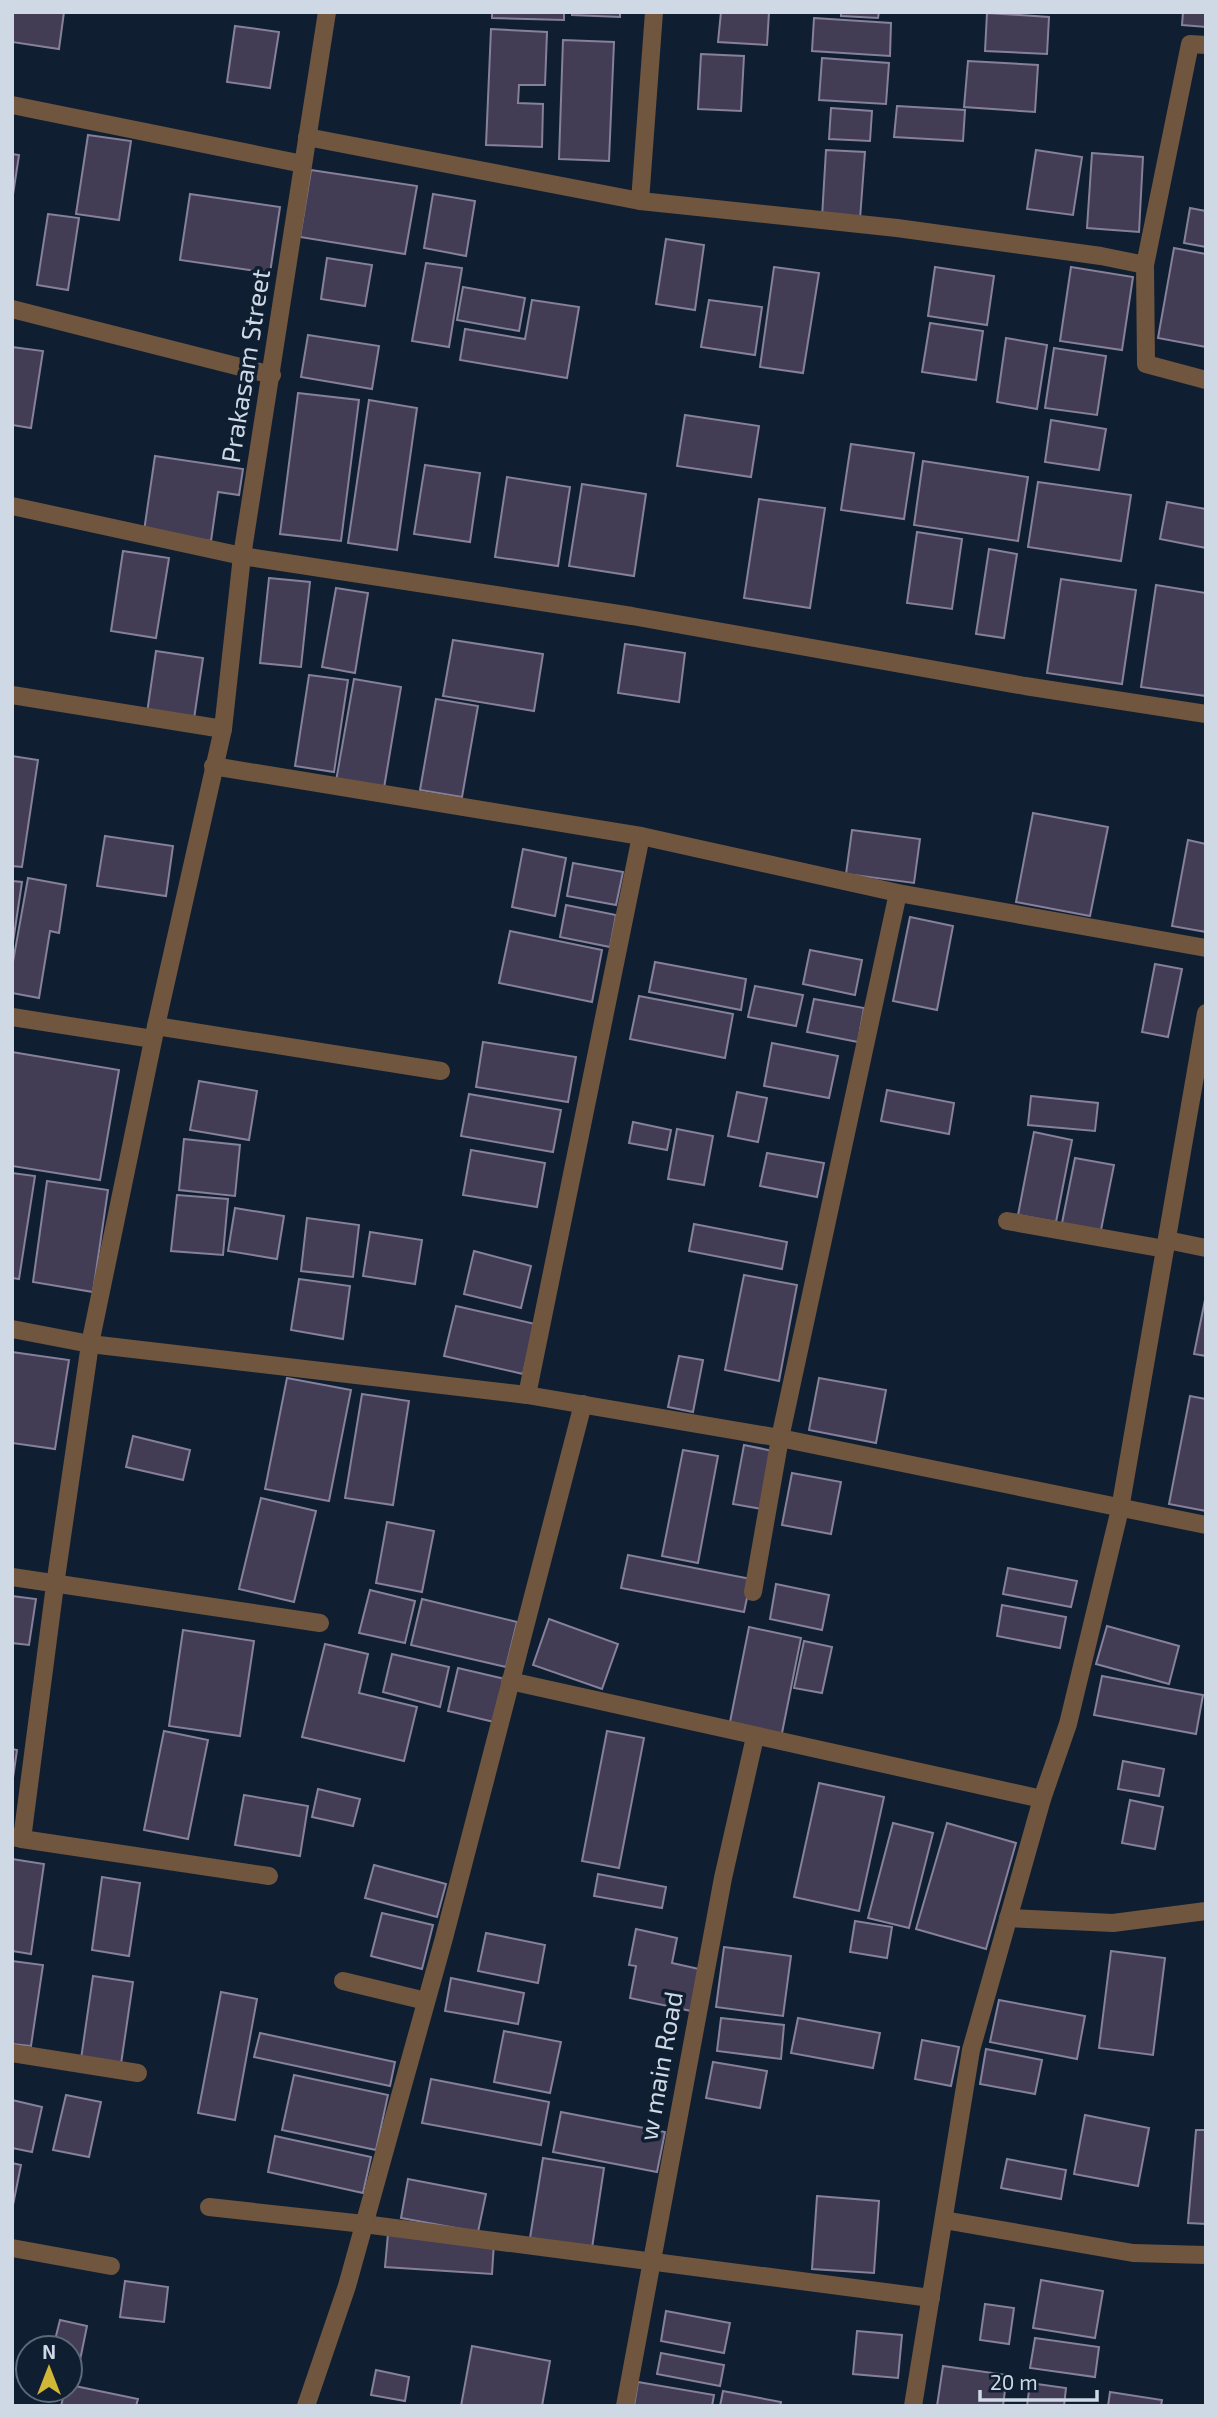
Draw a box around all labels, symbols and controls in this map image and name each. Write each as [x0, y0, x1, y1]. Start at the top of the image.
street label: Prakasam Street [214, 267, 275, 465]
street label: w main Road [631, 1989, 688, 2143]
north arrow [14, 2334, 84, 2404]
text: N [42, 2340, 56, 2363]
scale bar [980, 2358, 1097, 2402]
text: 20 m [990, 2369, 1038, 2394]

